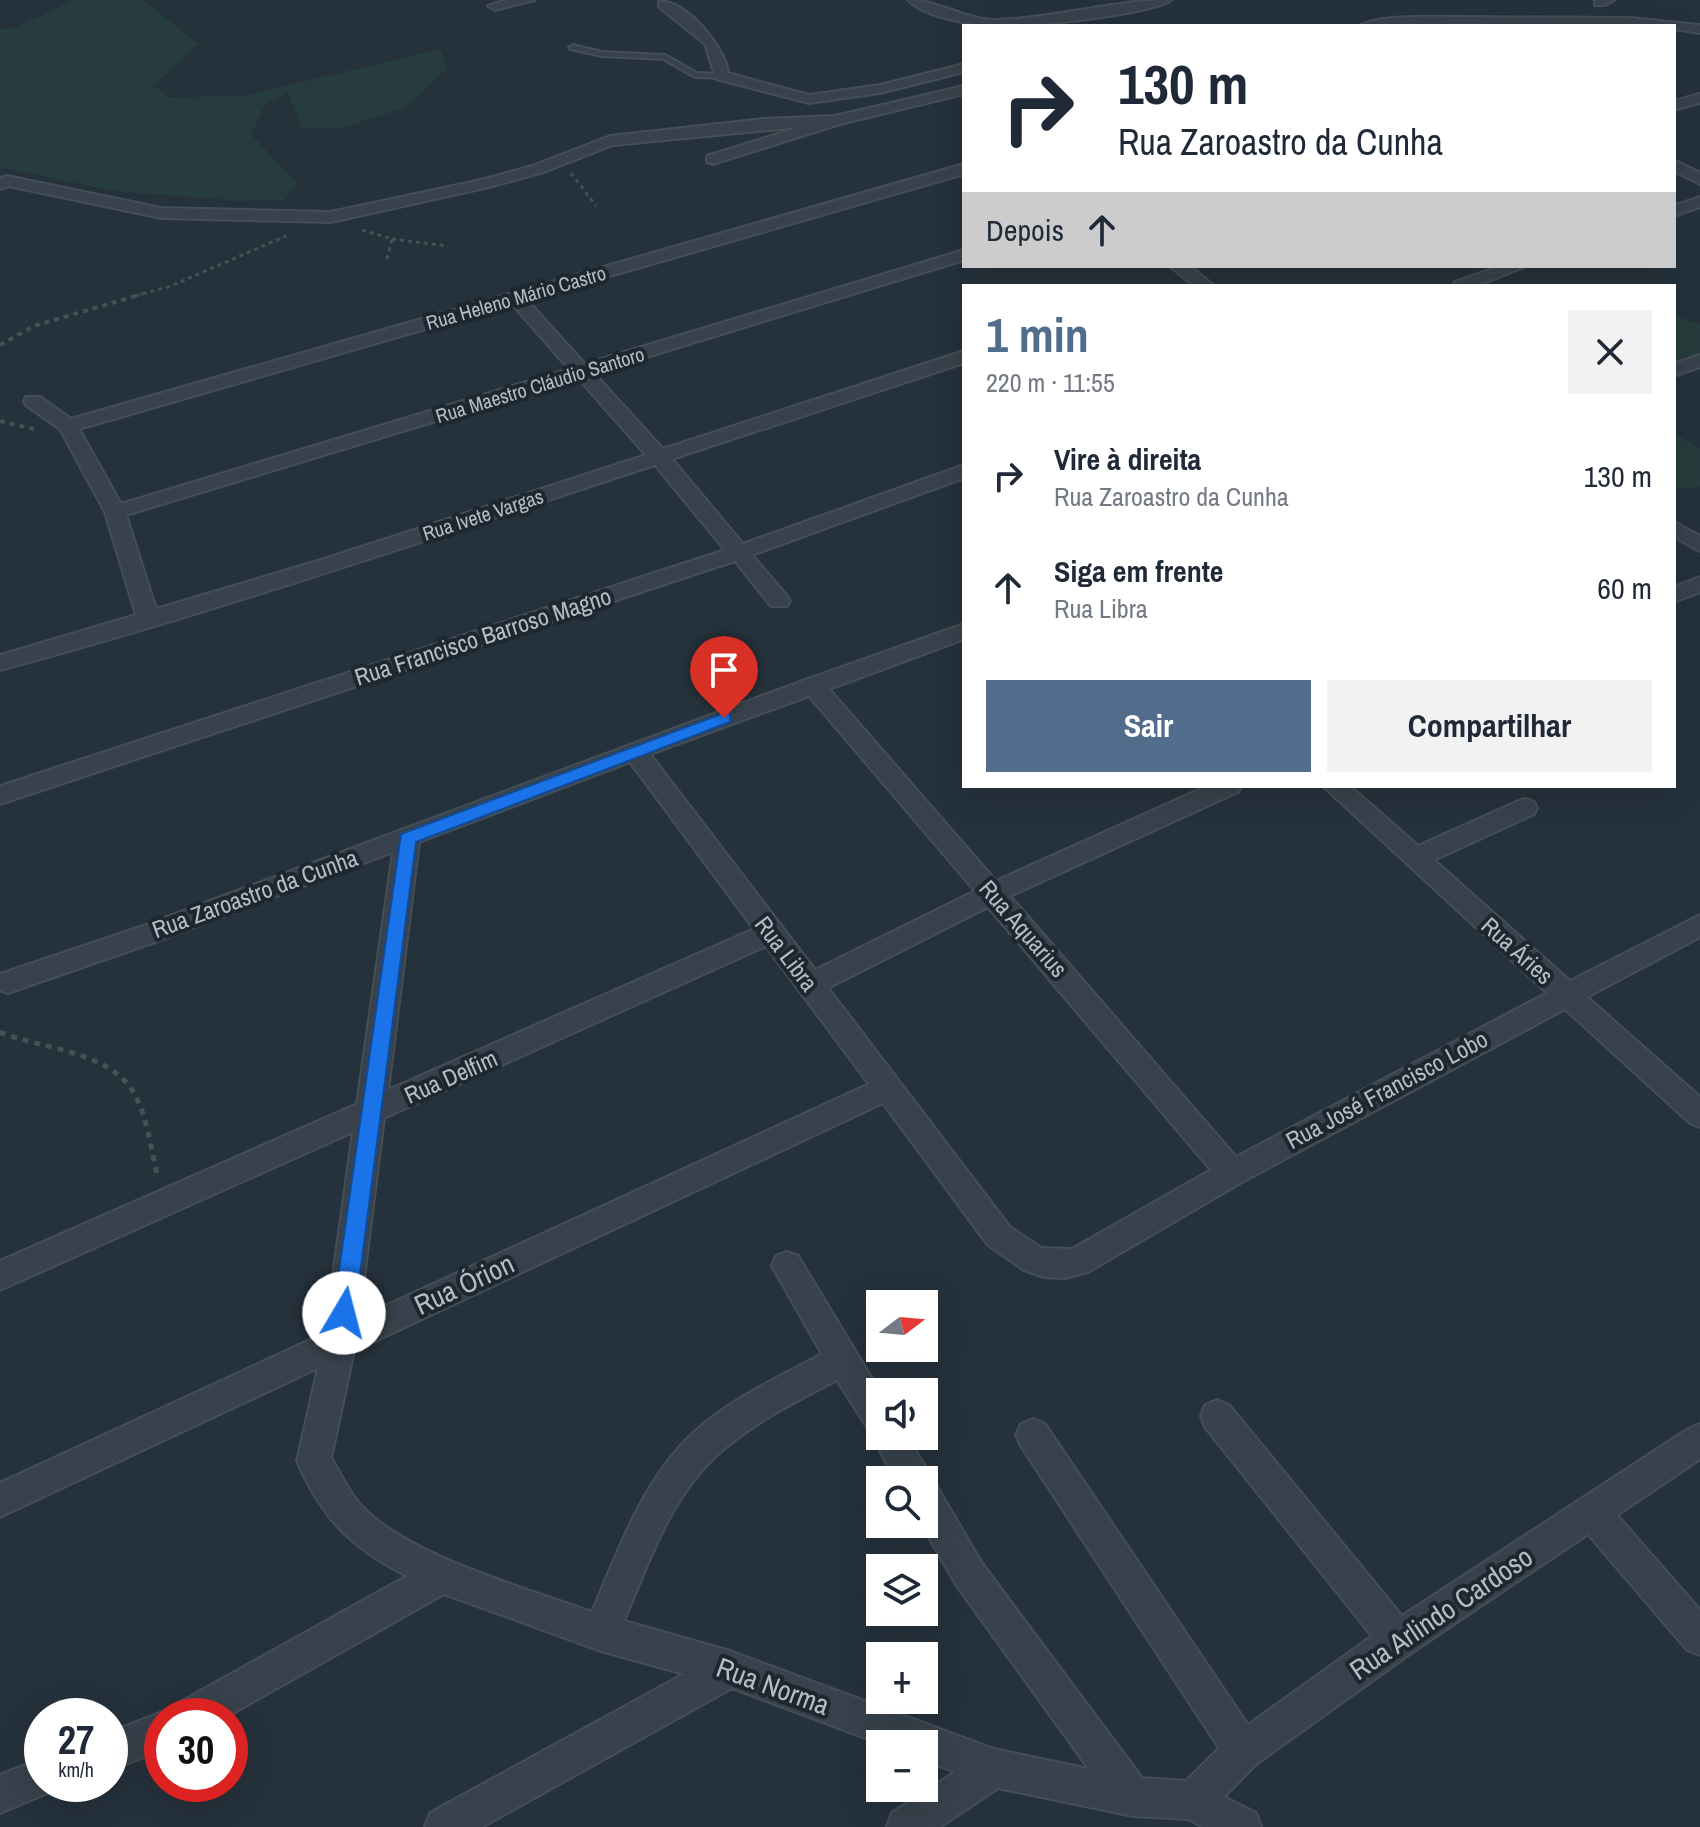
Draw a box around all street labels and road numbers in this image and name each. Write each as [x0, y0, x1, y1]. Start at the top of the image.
street label: Rua Heleno Mário Castro [423, 259, 609, 336]
street label: Rua Maestro Cláudio Santoro [432, 340, 648, 429]
street label: Rua Ivete Vargas [419, 482, 547, 547]
street label: Rua Francisco Barroso Magno [350, 579, 615, 693]
street label: Rua Zaroastro da Cunha [147, 841, 362, 945]
street label: Rua Aquarius [973, 873, 1075, 984]
street label: Rua Libra [748, 909, 826, 998]
street label: Rua Áries [1475, 909, 1560, 991]
street label: Rua José Francisco Lobo [1280, 1022, 1493, 1156]
street label: Rua Delfim [399, 1041, 502, 1111]
street label: Rua Órion [408, 1244, 520, 1324]
street label: Rua Arlindo Cardoso [1342, 1538, 1540, 1688]
street label: Rua Norma [711, 1648, 835, 1724]

